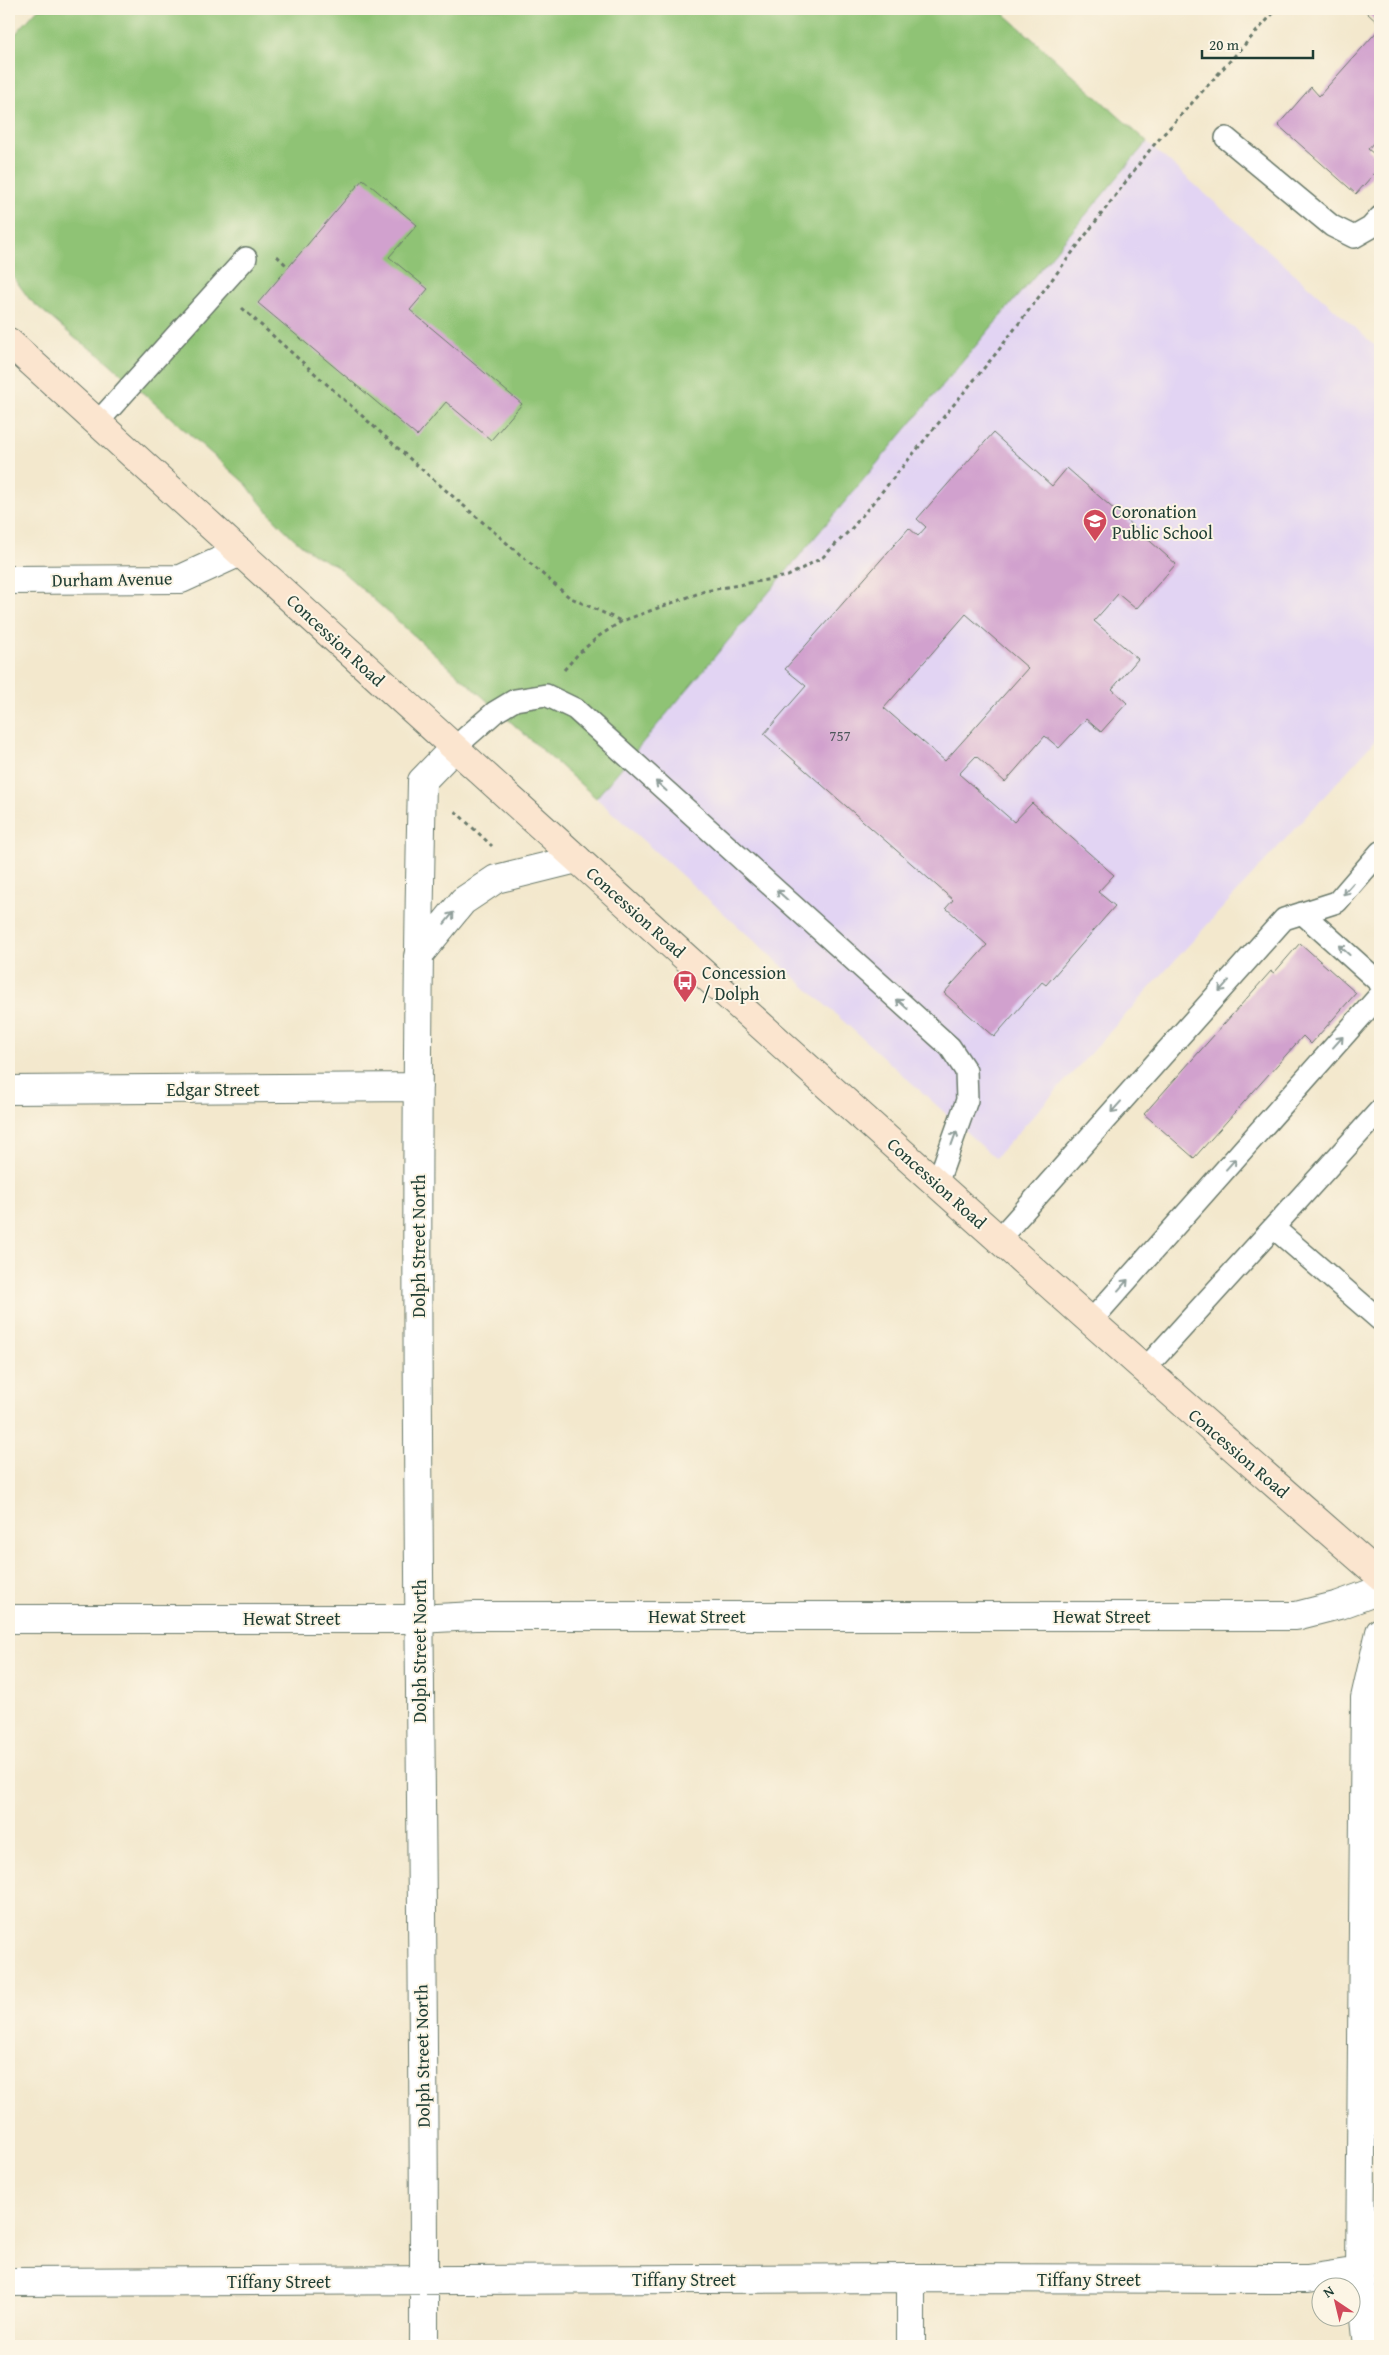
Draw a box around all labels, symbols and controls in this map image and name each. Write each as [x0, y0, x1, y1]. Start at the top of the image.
scale bar [1202, 28, 1313, 60]
text: 20 m [1209, 34, 1240, 55]
place label: Coronation Public School [1112, 498, 1213, 546]
school or university icon: Coronation Public School [1082, 508, 1108, 542]
street label: Durham Avenue [51, 564, 173, 594]
street label: Concession Road [281, 587, 391, 693]
house number: 757 [829, 725, 851, 746]
one-way arrow [654, 780, 667, 792]
street label: Concession Road [580, 860, 692, 964]
one-way arrow [1342, 882, 1354, 895]
one-way arrow [775, 889, 788, 901]
one-way arrow [444, 912, 455, 925]
one-way arrow [1337, 945, 1350, 956]
place label: Concession / Dolph [702, 959, 786, 1007]
bus stop icon: Concession / Dolph [672, 969, 698, 1003]
one-way arrow [1219, 979, 1230, 992]
one-way arrow [896, 998, 909, 1010]
one-way arrow [1333, 1036, 1344, 1049]
street label: Edgar Street [166, 1076, 260, 1103]
one-way arrow [1110, 1101, 1122, 1114]
street label: Concession Road [881, 1131, 993, 1235]
one-way arrow [950, 1131, 959, 1146]
one-way arrow [1225, 1157, 1236, 1170]
street label: Dolph Street North [405, 1174, 432, 1318]
one-way arrow [1117, 1279, 1129, 1292]
street label: Concession Road [1183, 1402, 1296, 1505]
street label: Dolph Street North [406, 1579, 433, 1723]
street label: Hewat Street [648, 1603, 746, 1630]
street label: Hewat Street [1053, 1603, 1151, 1630]
street label: Hewat Street [243, 1605, 341, 1632]
street label: Dolph Street North [407, 1984, 437, 2128]
street label: Tiffany Street [632, 2266, 737, 2293]
street label: Tiffany Street [1037, 2266, 1142, 2293]
street label: Tiffany Street [227, 2268, 332, 2295]
north arrow [1312, 2278, 1362, 2328]
text: N [1319, 2280, 1339, 2302]

